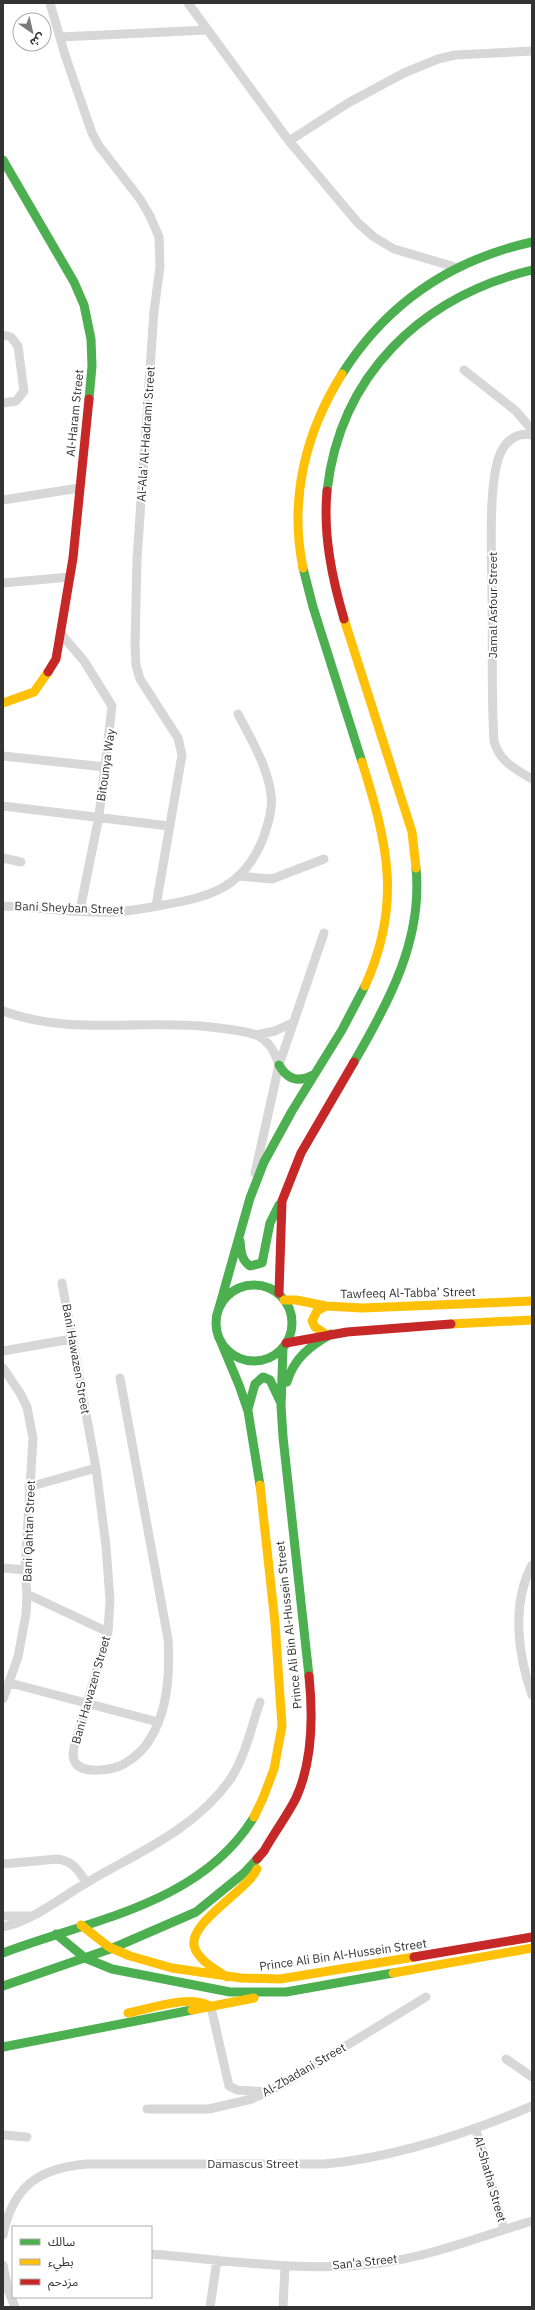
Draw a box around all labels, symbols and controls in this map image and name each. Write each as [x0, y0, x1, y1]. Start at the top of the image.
north arrow [12, 12, 52, 52]
text: ش [27, 30, 48, 50]
street label: Al-Ala' Al-Hadrami Street [133, 366, 158, 502]
street label: Al-Haram Street [62, 369, 87, 457]
street label: Jamal Asfour Street [485, 552, 500, 658]
street label: Bitounya Way [93, 728, 118, 802]
street label: Bani Sheyban Street [14, 898, 124, 917]
street label: Tawfeeq Al-Tabba’ Street [340, 1284, 476, 1301]
street label: Bani Hawazen Street [59, 1303, 94, 1415]
street label: Bani Qahtan Street [19, 1480, 38, 1582]
street label: Prince Ali Bin Al-Hussein Street [272, 1540, 305, 1710]
street label: Bani Hawazen Street [68, 1634, 113, 1746]
street label: Prince Ali Bin Al-Hussein Street [258, 1935, 428, 1974]
street label: Al-Zbadani Street [259, 2039, 348, 2100]
street label: Al-Shatha Street [471, 2134, 510, 2224]
street label: Damascus Street [207, 2156, 299, 2171]
legend [12, 2226, 152, 2298]
text: سالك [48, 2234, 75, 2249]
street label: San'a Street [332, 2251, 398, 2272]
text: بطيء [48, 2254, 74, 2272]
text: مزدحم [48, 2274, 78, 2291]

